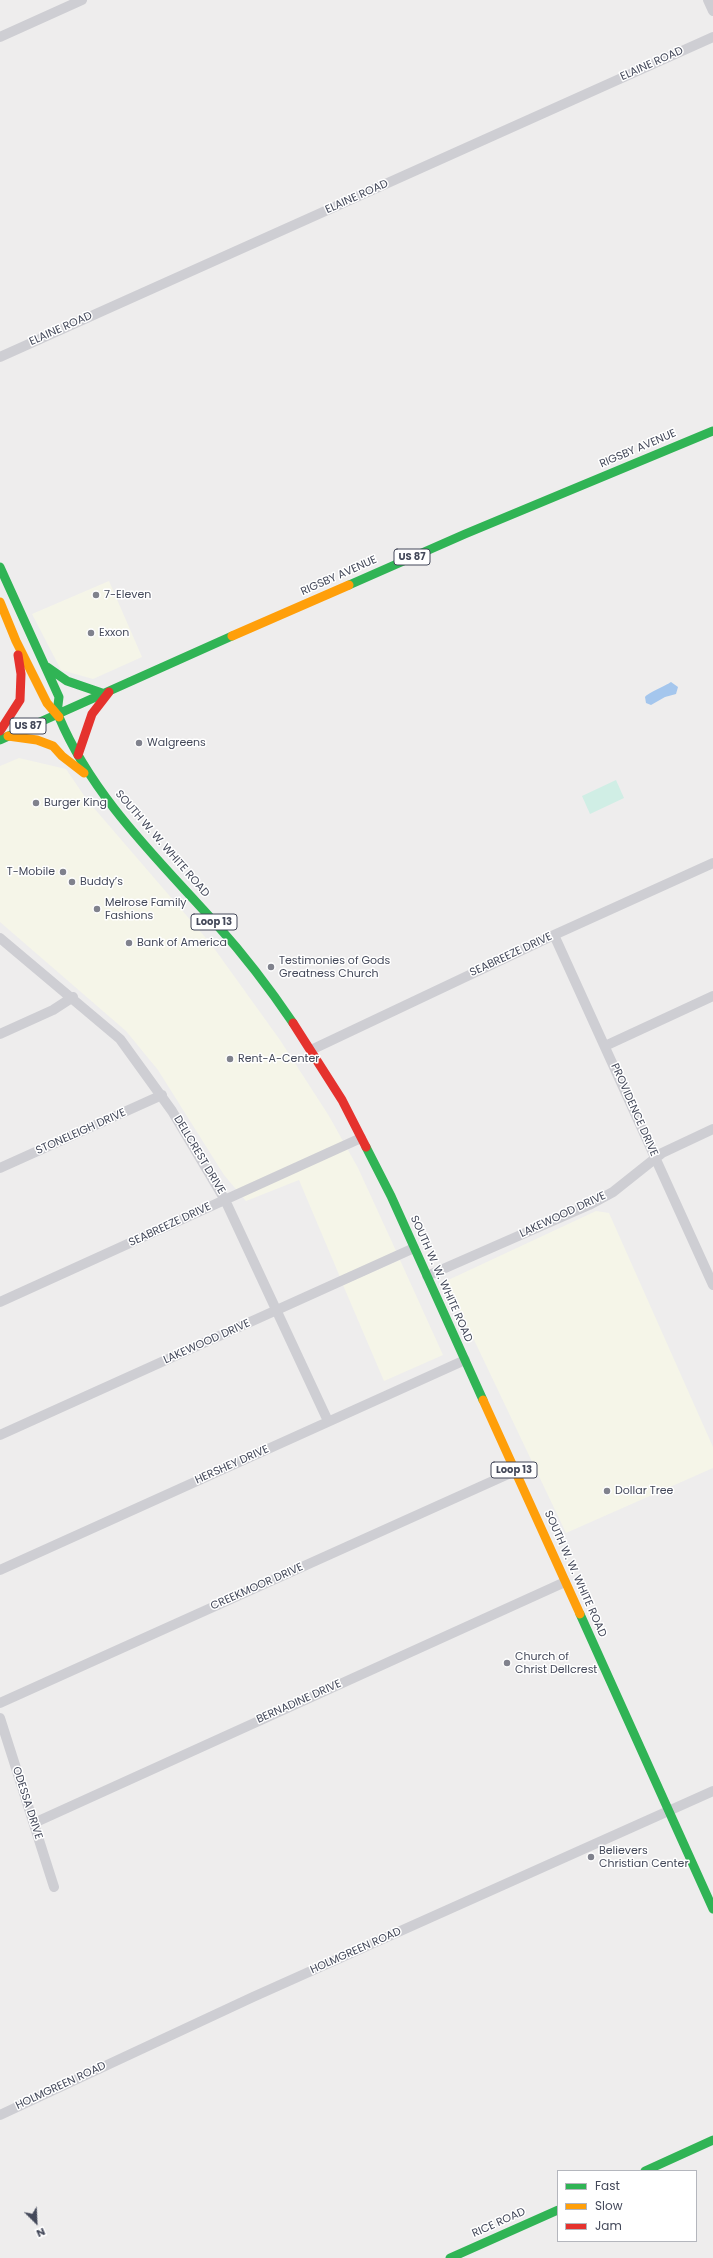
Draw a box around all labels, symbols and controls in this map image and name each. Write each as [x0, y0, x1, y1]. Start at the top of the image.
street label: ELAINE ROAD [619, 44, 685, 84]
street label: ELAINE ROAD [324, 177, 390, 217]
street label: ELAINE ROAD [28, 309, 94, 349]
street label: RIGSBY AVENUE [598, 427, 678, 471]
road number: US 87 [394, 549, 430, 565]
street label: RIGSBY AVENUE [299, 553, 379, 599]
place label: 7-Eleven [104, 588, 151, 602]
marker: 7-Eleven [91, 590, 101, 600]
place label: Exxon [99, 626, 129, 640]
marker: Exxon [86, 628, 96, 638]
road number: US 87 [10, 718, 46, 734]
place label: Walgreens [147, 736, 206, 750]
marker: Walgreens [134, 738, 144, 748]
street label: SOUTH W. W. WHITE ROAD [112, 788, 212, 900]
place label: Burger King [44, 796, 107, 810]
marker: Burger King [31, 798, 41, 808]
place label: T-Mobile [7, 865, 55, 879]
marker: T-Mobile [58, 867, 68, 877]
place label: Buddy’s [80, 875, 123, 889]
marker: Buddy’s [67, 877, 77, 887]
place label: Melrose Family Fashions [105, 896, 187, 922]
marker: Melrose Family Fashions [92, 904, 102, 914]
road number: Loop 13 [191, 914, 237, 930]
street label: SEABREEZE DRIVE [468, 930, 554, 980]
place label: Bank of America [137, 936, 227, 950]
marker: Bank of America [124, 938, 134, 948]
place label: Testimonies of Gods Greatness Church [279, 954, 390, 980]
marker: Testimonies of Gods Greatness Church [266, 962, 276, 972]
place label: Rent-A-Center [238, 1052, 319, 1066]
marker: Rent-A-Center [225, 1054, 235, 1064]
street label: PROVIDENCE DRIVE [608, 1061, 660, 1159]
street label: STONELEIGH DRIVE [34, 1106, 128, 1158]
street label: DELLCREST DRIVE [170, 1113, 228, 1197]
street label: LAKEWOOD DRIVE [518, 1189, 608, 1241]
street label: SEABREEZE DRIVE [127, 1200, 213, 1250]
street label: SOUTH W. W. WHITE ROAD [407, 1214, 475, 1344]
street label: LAKEWOOD DRIVE [162, 1317, 252, 1367]
street label: HERSHEY DRIVE [193, 1443, 271, 1487]
road number: Loop 13 [491, 1462, 537, 1478]
place label: Dollar Tree [615, 1484, 673, 1498]
marker: Dollar Tree [602, 1486, 612, 1496]
street label: SOUTH W. W. WHITE ROAD [541, 1509, 609, 1639]
street label: CREEKMOOR DRIVE [209, 1561, 305, 1613]
place label: Church of Christ Dellcrest [515, 1650, 597, 1676]
marker: Church of Christ Dellcrest [502, 1658, 512, 1668]
street label: BERNADINE DRIVE [255, 1677, 343, 1727]
street label: ODESSA DRIVE [9, 1765, 45, 1841]
place label: Believers Christian Center [599, 1844, 688, 1870]
marker: Believers Christian Center [586, 1852, 596, 1862]
street label: HOLMGREEN ROAD [308, 1925, 404, 1977]
street label: HOLMGREEN ROAD [14, 2059, 108, 2113]
legend [557, 2170, 697, 2242]
text: Fast [595, 2177, 620, 2194]
text: Slow [595, 2197, 623, 2214]
north arrow [16, 2202, 56, 2242]
street label: RICE ROAD [470, 2205, 528, 2241]
text: Jam [595, 2217, 622, 2234]
text: N [34, 2224, 48, 2242]

